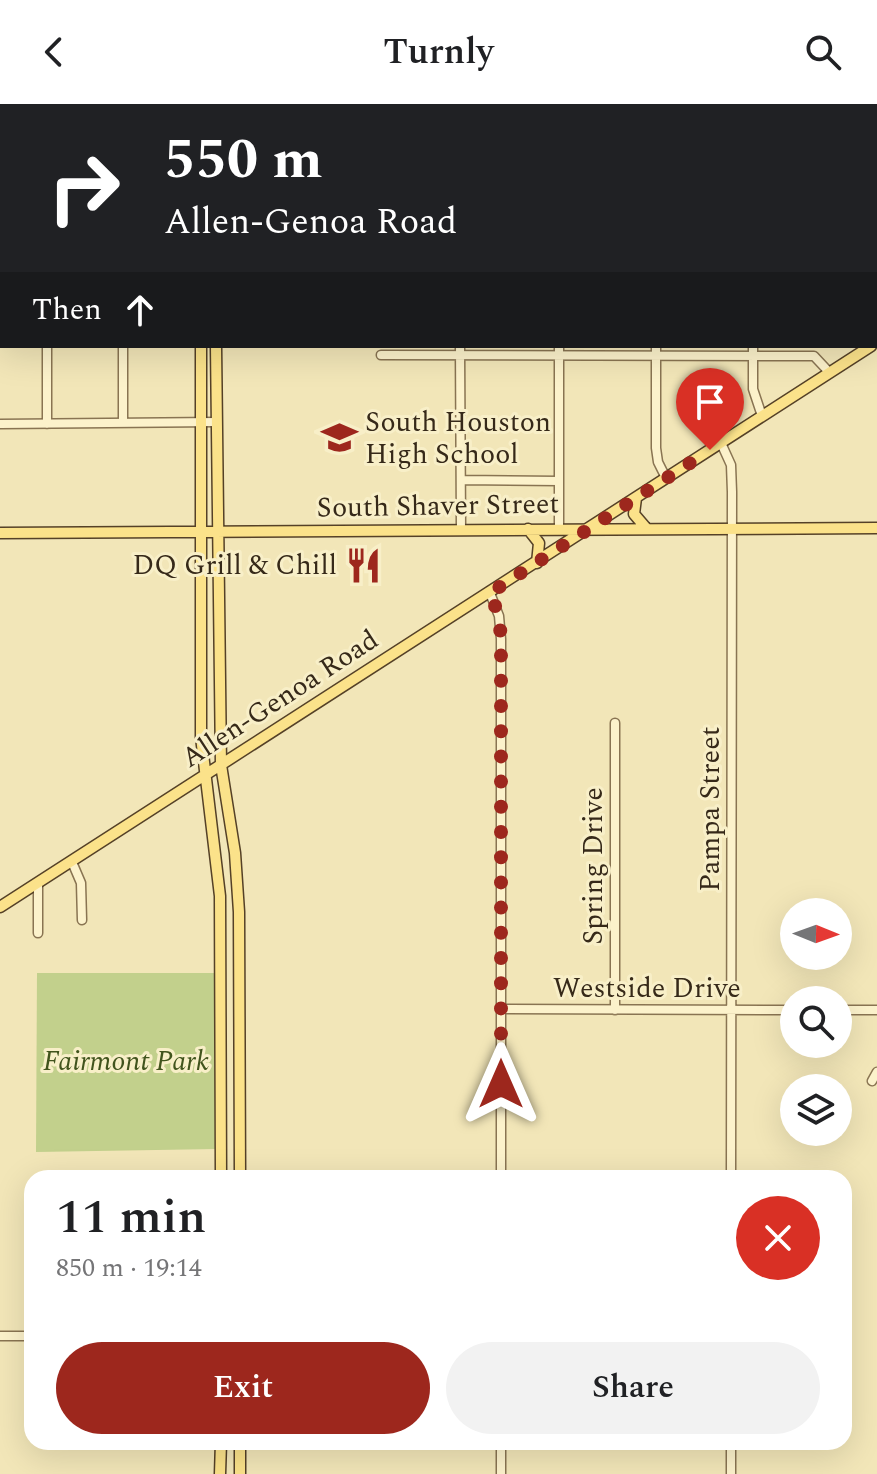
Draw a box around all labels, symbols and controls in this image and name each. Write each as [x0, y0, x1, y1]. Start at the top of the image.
text: Turnly [383, 25, 494, 80]
icon: back [32, 30, 76, 74]
icon: search [801, 30, 845, 74]
text: 550 m [164, 118, 323, 203]
icon: right [32, 136, 136, 240]
text: Allen-Genoa Road [164, 195, 457, 250]
text: Then [32, 287, 102, 333]
icon: ahead [118, 288, 162, 332]
pin [676, 368, 744, 450]
icon: arrive [688, 380, 732, 424]
place label: South Houston High School [365, 401, 551, 476]
school or university icon: South Houston High School [320, 419, 358, 457]
street label: South Shaver Street [316, 482, 560, 530]
place label: DQ Grill & Chill [132, 544, 337, 587]
restaurant icon: DQ Grill & Chill [344, 546, 382, 584]
street label: Allen-Genoa Road [173, 619, 387, 779]
street label: Pampa Street [689, 726, 732, 892]
street label: Spring Drive [572, 787, 615, 945]
north arrow [780, 898, 852, 970]
map controls [780, 898, 852, 1146]
street label: Westside Drive [553, 967, 741, 1010]
button: search [780, 986, 852, 1058]
park label: Fairmont Park [43, 1040, 209, 1083]
position arrow [459, 1042, 543, 1126]
button: layers [780, 1074, 852, 1146]
text: 11 min [56, 1181, 206, 1254]
button: close [736, 1196, 820, 1280]
text: 850 m · 19:14 [56, 1248, 202, 1288]
button: Exit [56, 1342, 430, 1434]
button: Share [446, 1342, 820, 1434]

